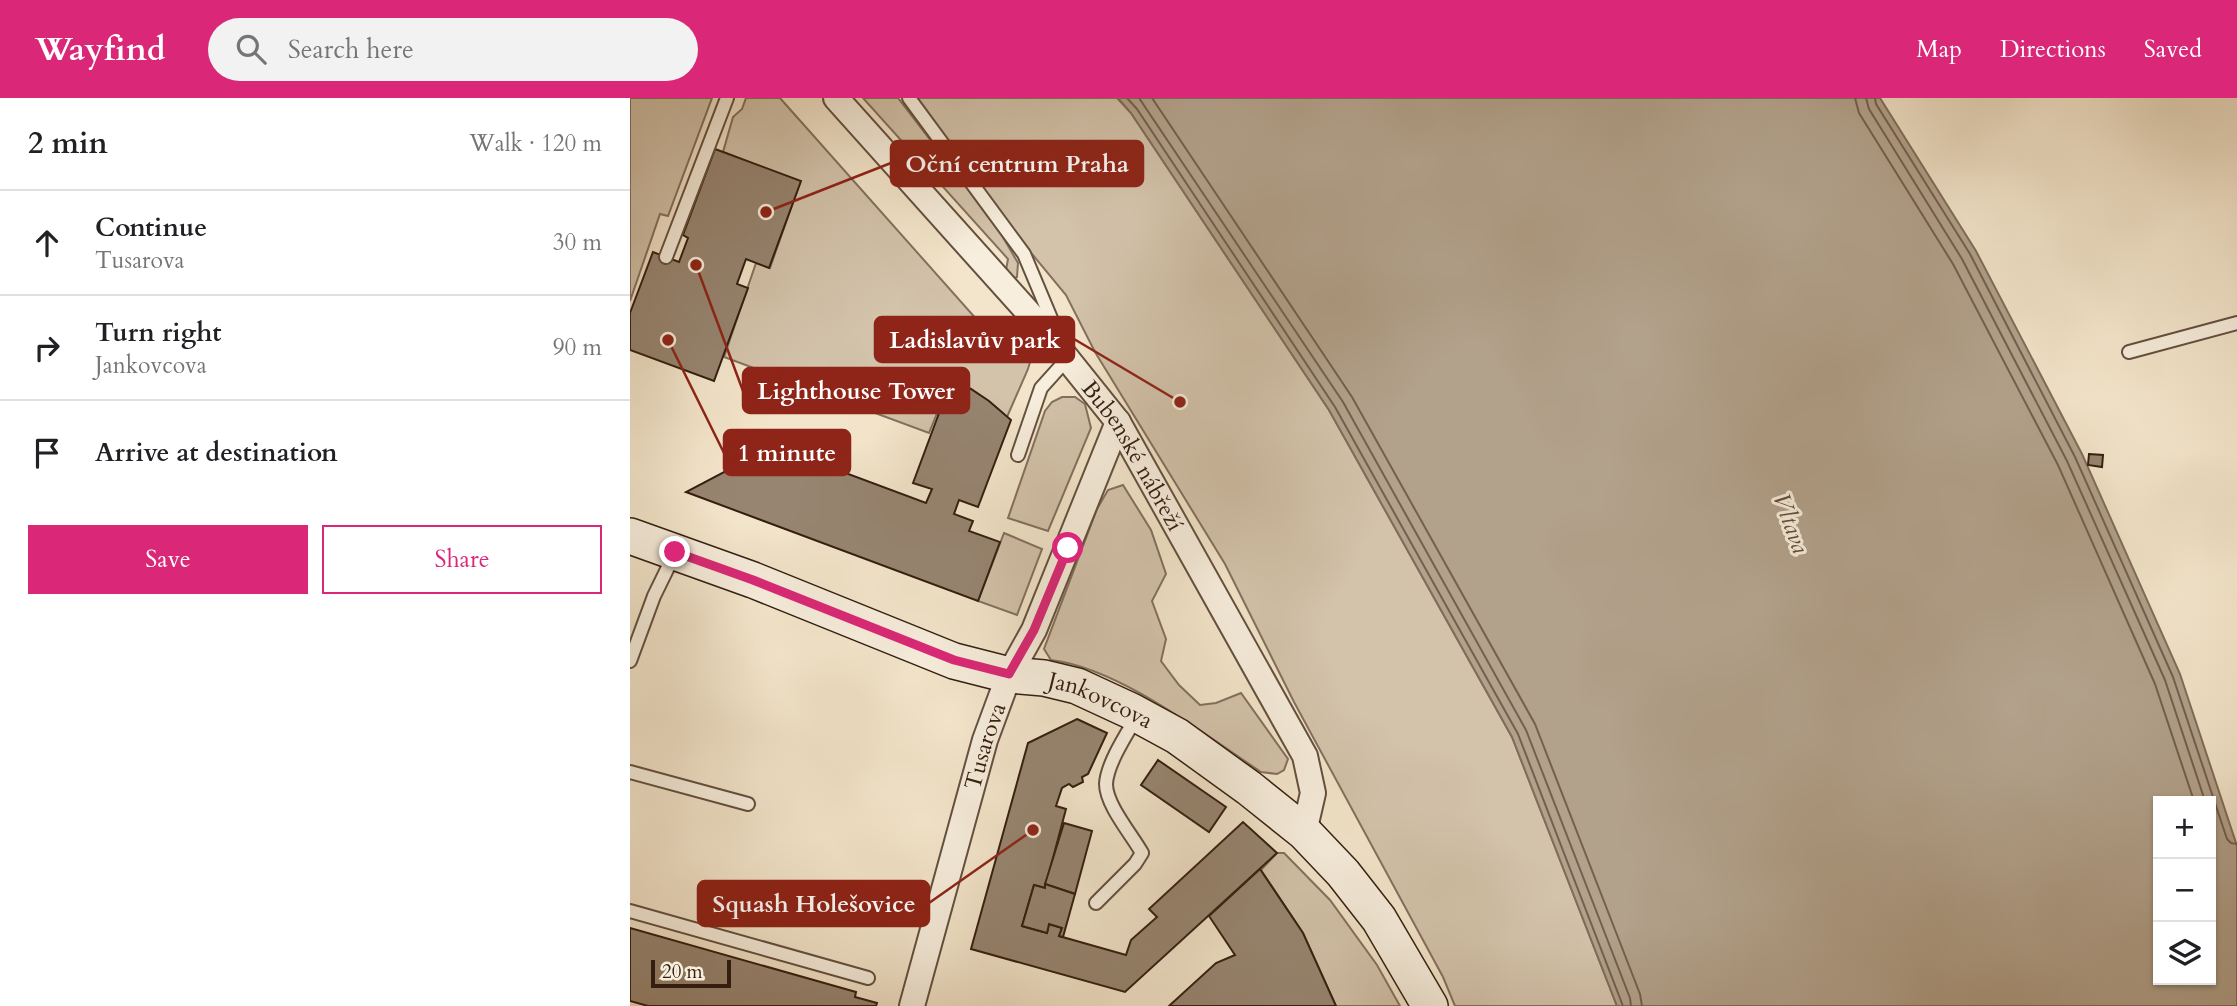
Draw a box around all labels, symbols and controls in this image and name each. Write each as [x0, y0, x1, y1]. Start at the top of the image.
search box [208, 18, 698, 81]
text: Wayfind [35, 27, 166, 72]
icon: search [232, 30, 270, 68]
text: Search here [288, 32, 414, 67]
text: Map [1916, 33, 1962, 66]
text: Directions [2000, 33, 2106, 66]
text: Saved [2144, 33, 2202, 66]
text: 2 min [28, 123, 108, 164]
text: Walk · 120 m [469, 128, 602, 159]
callout: Oční centrum Praha [891, 141, 1143, 186]
text: Oční centrum Praha [905, 148, 1129, 181]
text: Continue [95, 210, 207, 245]
icon: ahead [28, 224, 66, 262]
text: 30 m [553, 227, 602, 258]
text: Tusarova [95, 245, 185, 276]
text: Turn right [95, 315, 222, 350]
callout: Ladislavův park [875, 317, 1074, 362]
text: Ladislavův park [889, 324, 1061, 357]
icon: right [28, 329, 66, 367]
text: 90 m [553, 332, 602, 363]
text: Jankovcova [95, 350, 207, 381]
callout: Lighthouse Tower [743, 368, 969, 413]
street label: Bubenské nábřeží [1075, 374, 1191, 536]
text: Lighthouse Tower [757, 375, 955, 408]
callout: 1 minute [724, 430, 850, 475]
icon: arrive [28, 434, 66, 472]
text: Arrive at destination [95, 435, 338, 470]
text: 1 minute [738, 437, 836, 470]
water label: Vltava [1764, 488, 1817, 559]
button: Save [28, 525, 308, 594]
button: Share [322, 525, 602, 594]
route start [1052, 532, 1083, 563]
route end [659, 536, 690, 567]
street label: Jankovcova [1042, 664, 1159, 736]
street label: Tusarova [957, 698, 1014, 793]
map controls [2153, 796, 2216, 985]
button: + [2153, 796, 2216, 859]
button: − [2153, 859, 2216, 922]
callout: Squash Holešovice [698, 881, 929, 926]
text: Squash Holešovice [712, 888, 916, 921]
button: layers [2153, 922, 2216, 985]
scale bar [651, 957, 732, 989]
text: 20 m [662, 959, 703, 985]

